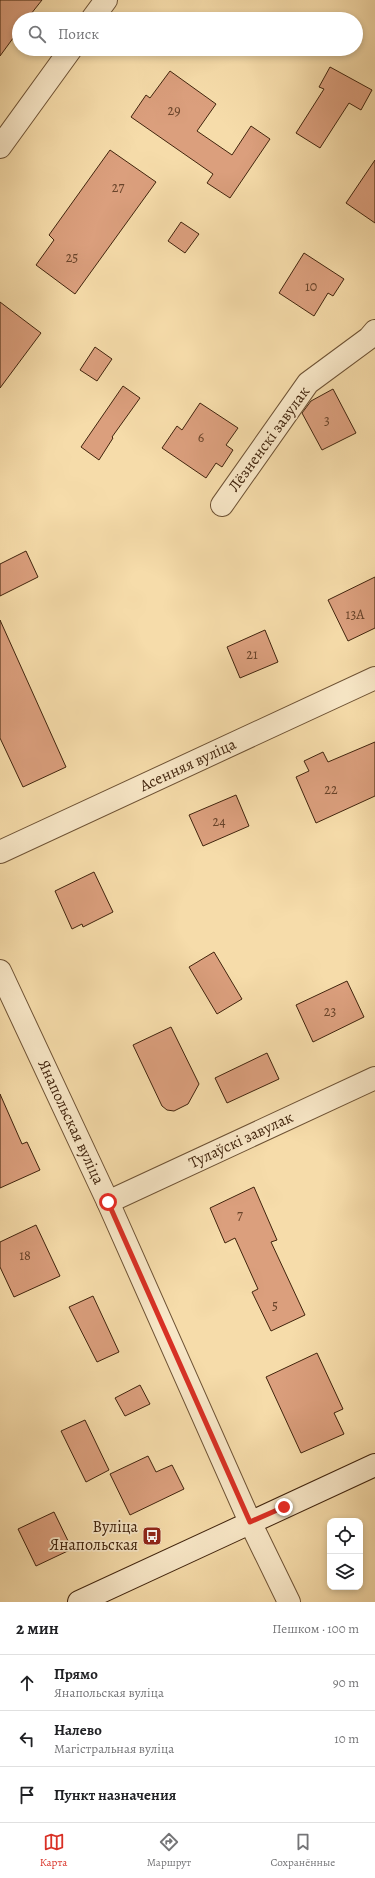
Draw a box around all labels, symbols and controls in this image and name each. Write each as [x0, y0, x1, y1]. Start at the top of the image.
search box [12, 12, 363, 56]
icon: search [26, 23, 48, 45]
text: Поиск [58, 24, 99, 44]
house number: 29 [167, 101, 181, 120]
house number: 27 [112, 178, 124, 197]
house number: 25 [66, 248, 78, 267]
house number: 10 [305, 277, 317, 296]
street label: Лёзненскі завулак [223, 382, 315, 496]
house number: 3 [324, 411, 330, 430]
house number: 6 [198, 428, 204, 447]
house number: 13А [346, 605, 365, 624]
house number: 21 [246, 645, 258, 664]
street label: Асенняя вуліца [135, 733, 240, 797]
house number: 22 [324, 780, 338, 799]
house number: 24 [213, 812, 226, 831]
house number: 23 [324, 1002, 336, 1021]
street label: Янапольская вуліца [32, 1056, 110, 1188]
street label: Тулаўскі завулак [185, 1106, 297, 1174]
route start [99, 1193, 117, 1211]
house number: 7 [237, 1206, 243, 1225]
house number: 18 [19, 1246, 31, 1265]
house number: 5 [272, 1296, 278, 1315]
route end [275, 1498, 293, 1516]
place label: Вуліца Янапольская [50, 1516, 139, 1556]
map controls [327, 1518, 363, 1590]
button: locate [327, 1518, 363, 1554]
bus stop icon: Вуліца Янапольская [141, 1525, 163, 1547]
button: layers [327, 1554, 363, 1590]
text: 2 мин [16, 1617, 59, 1640]
text: Пешком · 100 m [272, 1620, 359, 1637]
text: Прямо [54, 1664, 98, 1684]
icon: ahead [16, 1672, 38, 1694]
text: 90 m [333, 1674, 359, 1691]
text: Янапольская вуліца [54, 1684, 164, 1701]
text: Налево [54, 1720, 102, 1740]
icon: left [16, 1728, 38, 1750]
text: 10 m [334, 1730, 359, 1747]
text: Магістральная вуліца [54, 1740, 174, 1757]
icon: arrive [16, 1784, 38, 1806]
text: Пункт назначения [54, 1785, 176, 1805]
tab: Карта [40, 1831, 67, 1870]
tab: Маршрут [147, 1831, 191, 1870]
tab: Сохранённые [270, 1831, 335, 1870]

